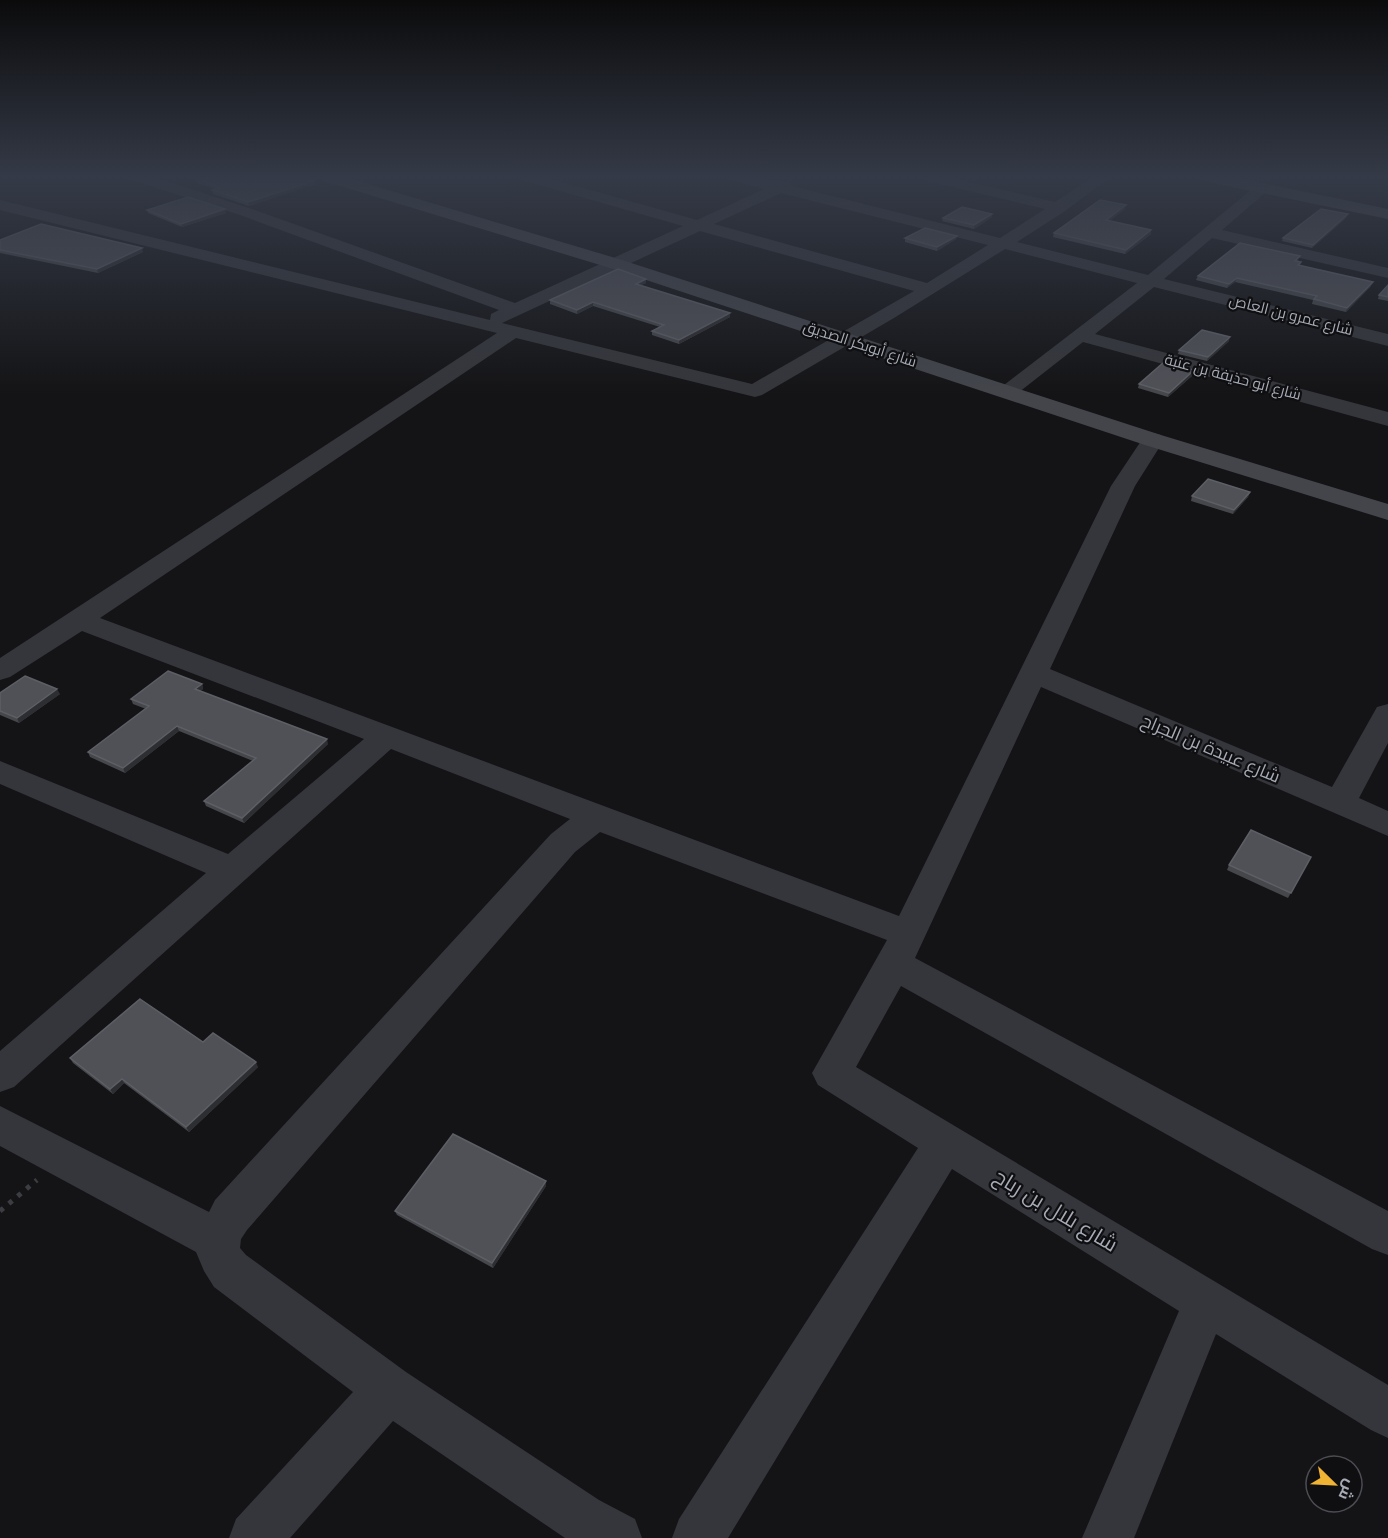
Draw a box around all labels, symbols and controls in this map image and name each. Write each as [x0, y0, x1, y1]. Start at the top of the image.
street label: شارع عمرو بن العاص [1227, 291, 1355, 341]
street label: شارع أبوبكر الصديق [800, 316, 919, 373]
street label: شارع أبو حذيفة بن عتبة [1162, 349, 1303, 406]
street label: شارع عبيدة بن الجراح [1138, 709, 1284, 789]
street label: شارع بلال بن رباح [988, 1163, 1123, 1259]
north arrow [1304, 1454, 1364, 1514]
text: ش [1334, 1477, 1360, 1503]

